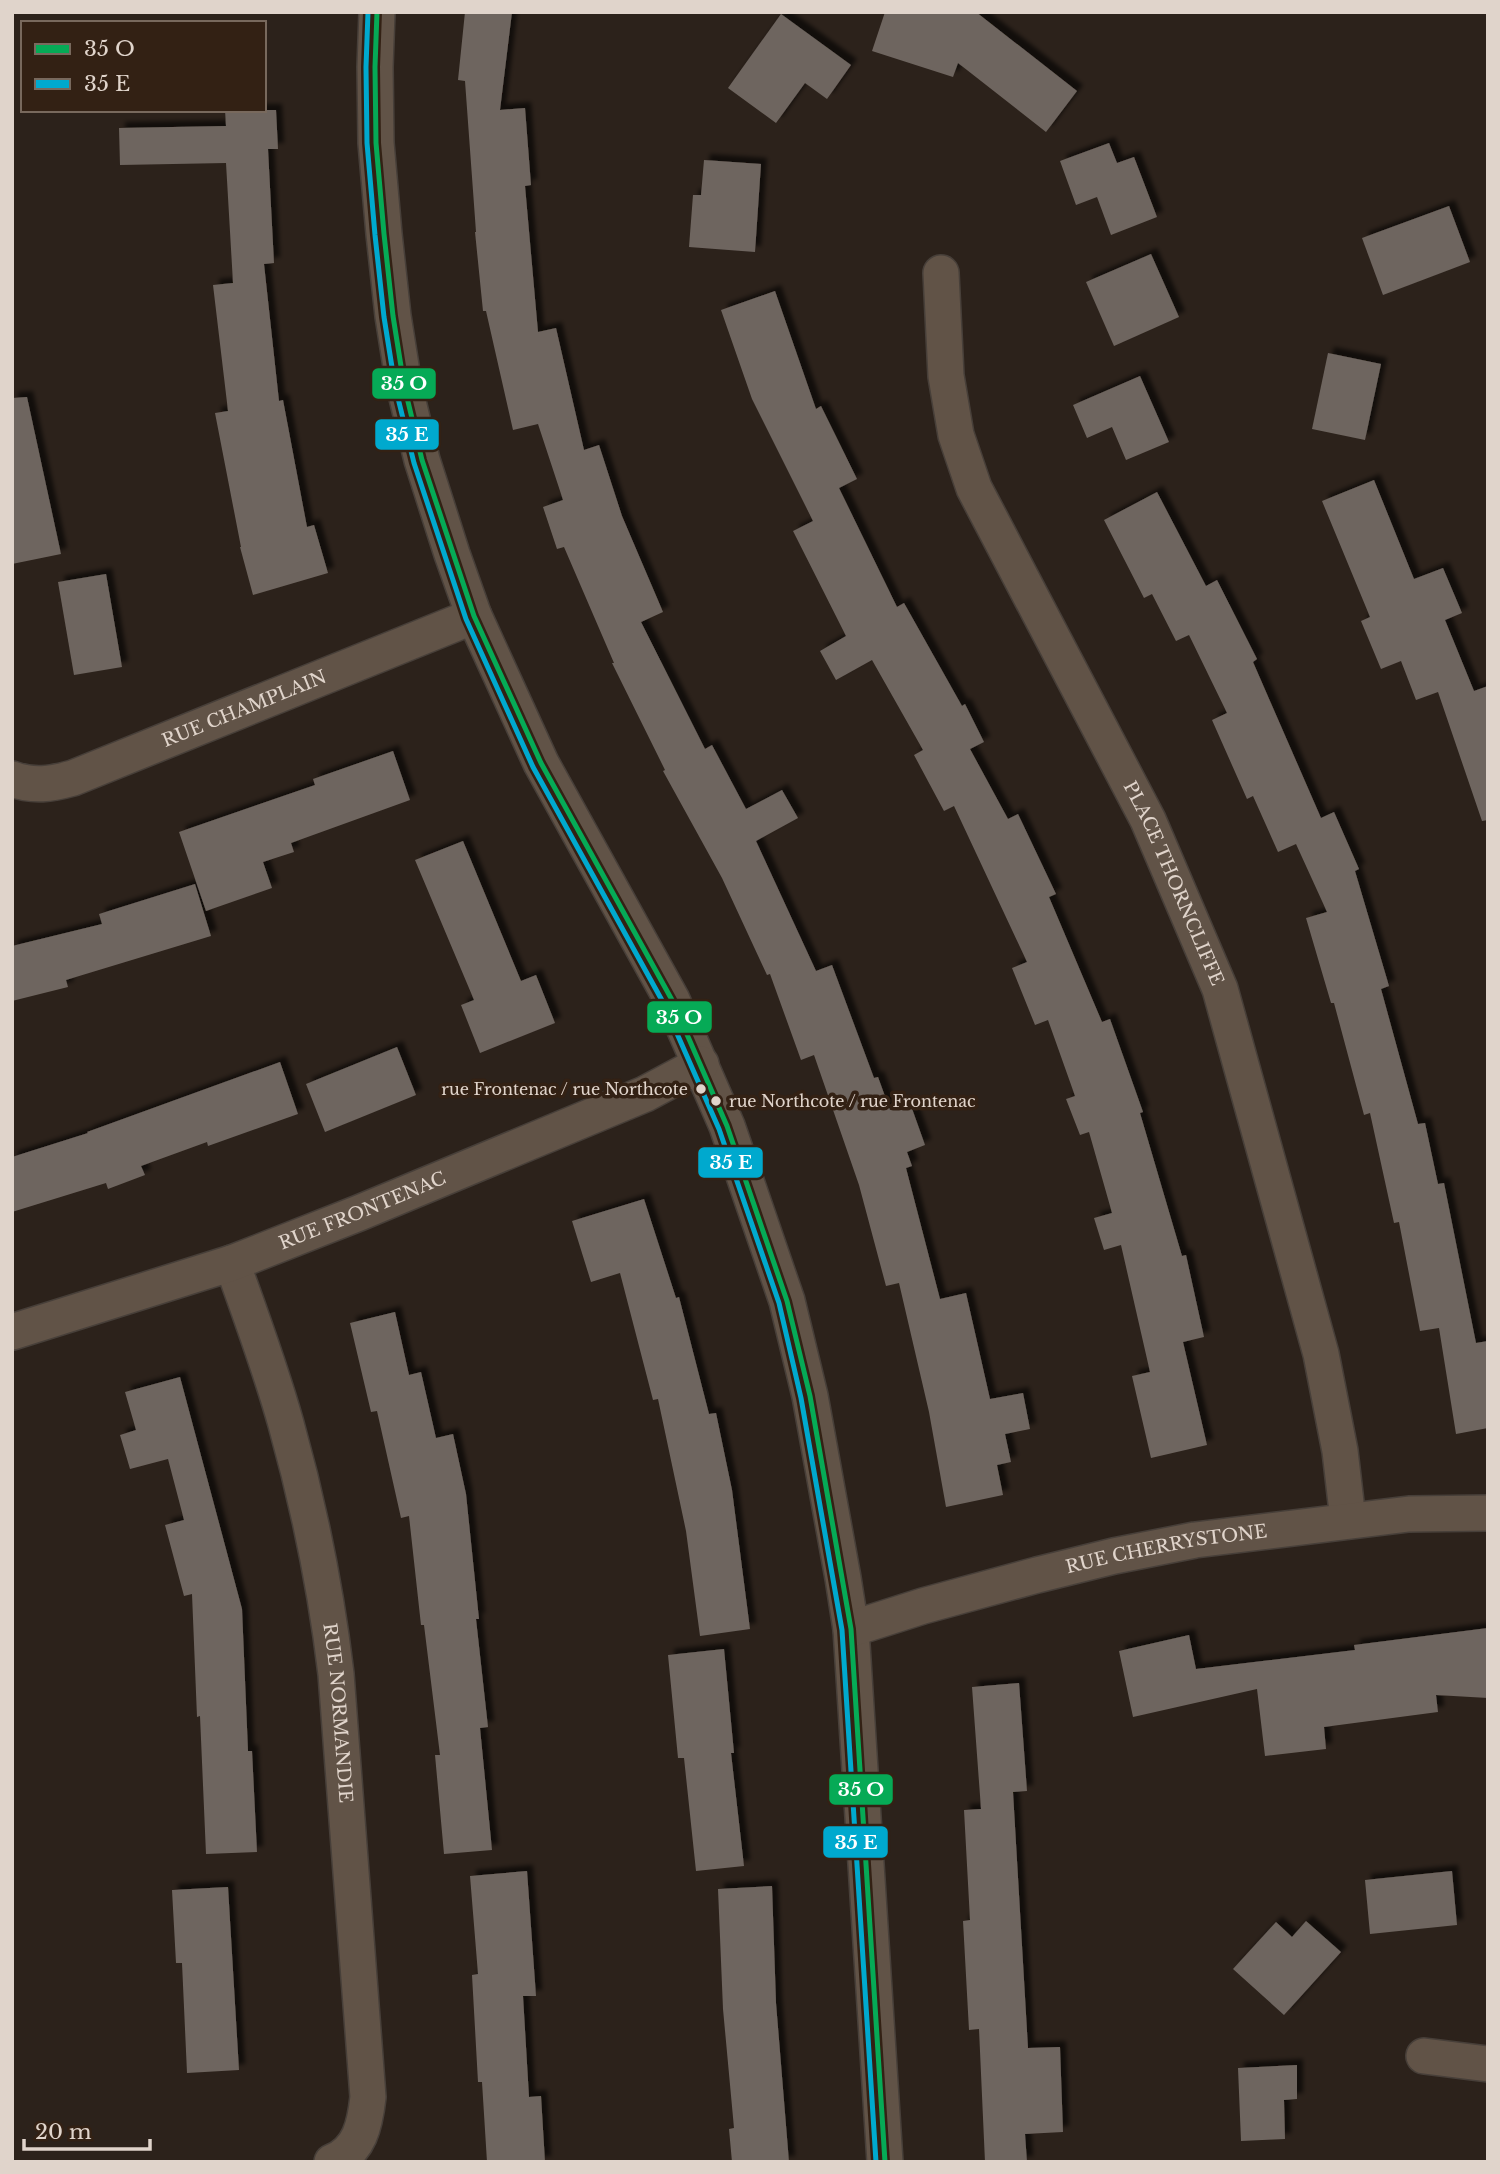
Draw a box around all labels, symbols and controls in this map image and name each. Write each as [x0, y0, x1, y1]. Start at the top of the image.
legend [21, 21, 266, 112]
text: 35 O [84, 36, 135, 62]
text: 35 E [84, 71, 130, 97]
line badge: 35 O [371, 367, 437, 400]
text: 35 O [381, 372, 427, 395]
line badge: 35 E [374, 418, 440, 451]
text: 35 E [386, 423, 428, 446]
street label: RUE CHAMPLAIN [159, 666, 330, 752]
street label: PLACE THORNCLIFFE [1119, 777, 1228, 989]
line badge: 35 O [646, 1000, 713, 1034]
text: 35 O [656, 1006, 702, 1029]
place label: rue Frontenac / rue Northcote [441, 1079, 688, 1099]
marker: rue Frontenac / rue Northcote [694, 1082, 708, 1096]
place label: rue Northcote / rue Frontenac [729, 1091, 976, 1111]
marker: rue Northcote / rue Frontenac [709, 1094, 723, 1108]
line badge: 35 E [697, 1146, 764, 1179]
text: 35 E [710, 1151, 752, 1174]
street label: RUE FRONTENAC [276, 1167, 449, 1254]
street label: RUE CHERRYSTONE [1064, 1520, 1268, 1578]
street label: RUE NORMANDIE [318, 1622, 357, 1804]
line badge: 35 O [828, 1773, 894, 1806]
text: 35 O [838, 1778, 884, 1801]
line badge: 35 E [822, 1825, 889, 1859]
text: 35 E [835, 1831, 877, 1854]
scale bar [24, 2108, 150, 2152]
text: 20 m [35, 2119, 92, 2145]

